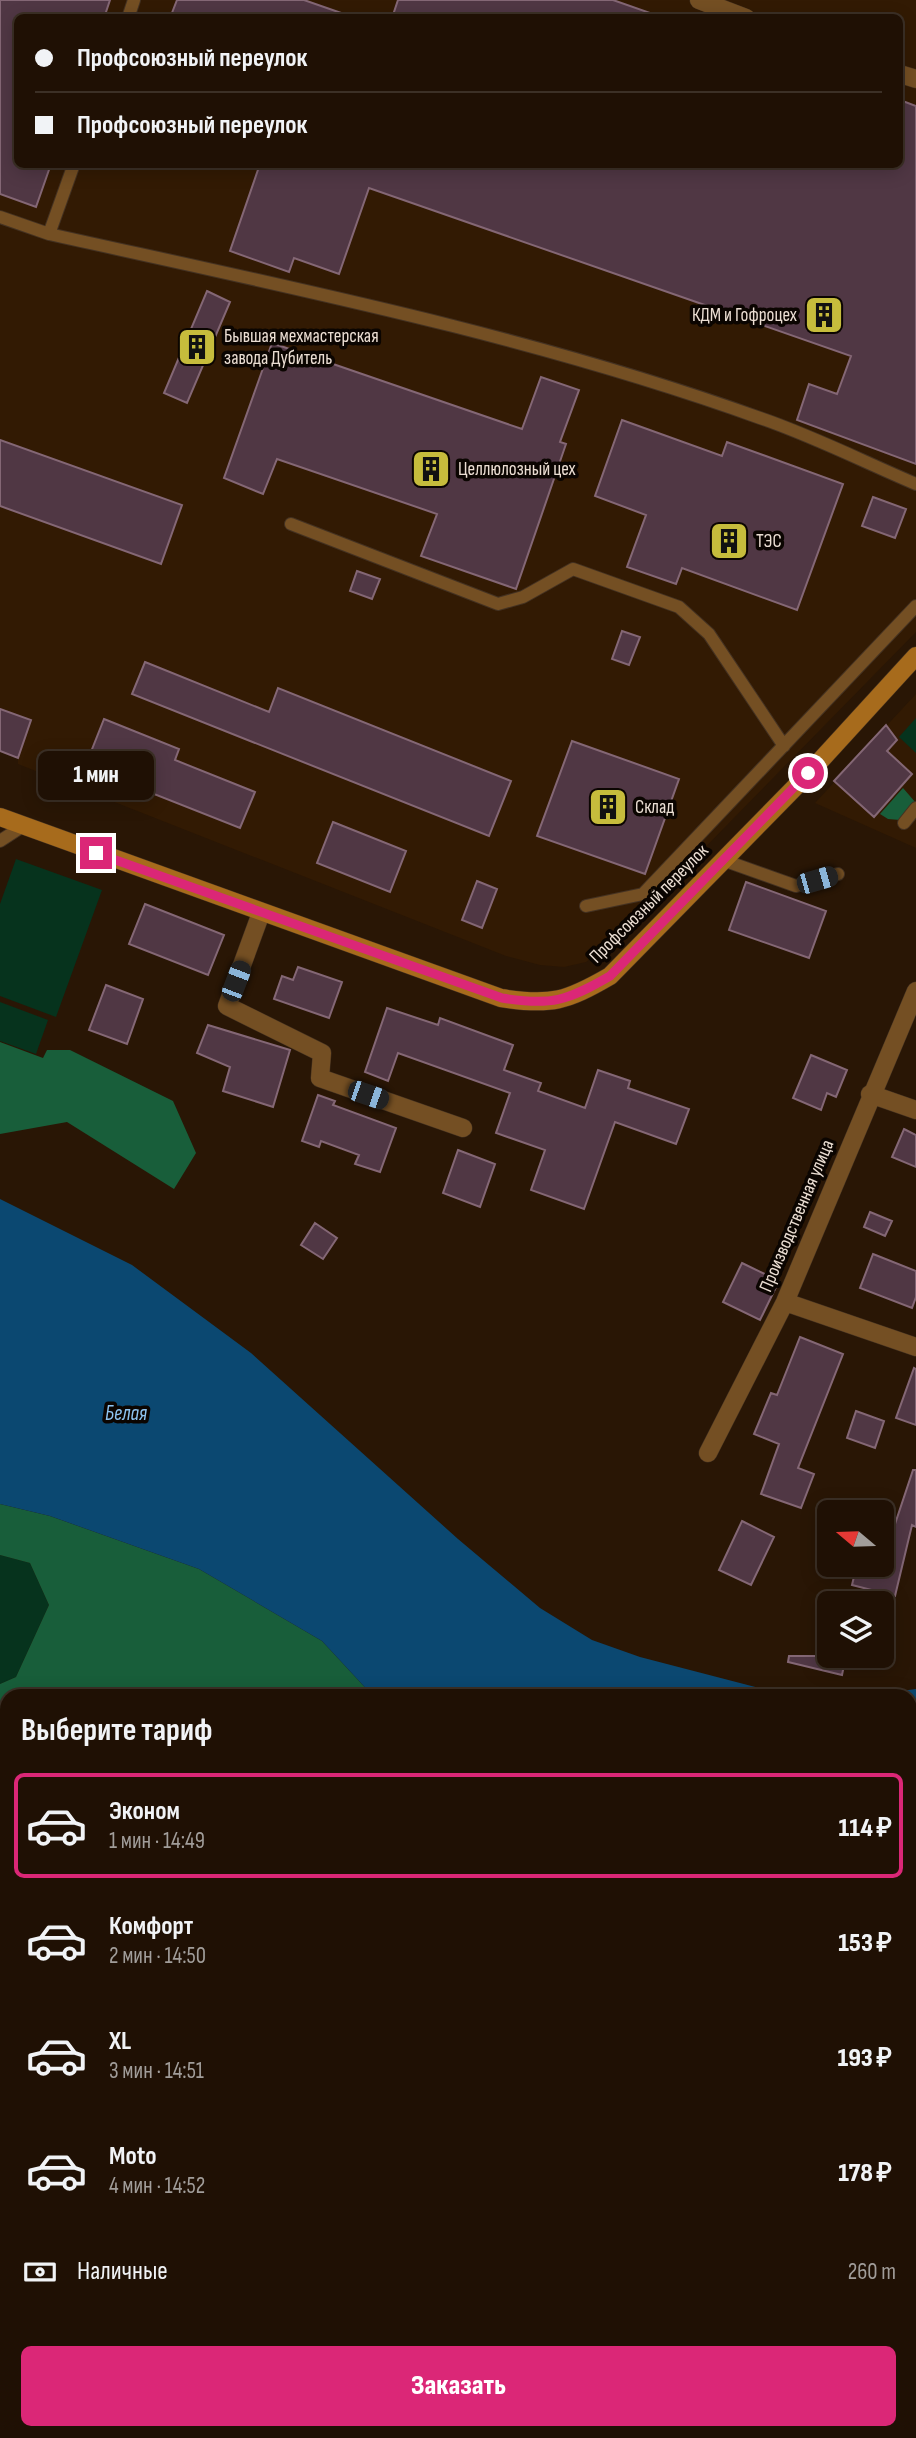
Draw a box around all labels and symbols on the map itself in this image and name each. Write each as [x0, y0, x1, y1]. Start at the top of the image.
building icon: КДМ и Гофроцех [803, 294, 845, 336]
place label: КДМ и Гофроцех [692, 304, 797, 327]
place label: Бывшая мехмастерская завода Дубитель [224, 325, 379, 370]
building icon: Бывшая мехмастерская завода Дубитель [176, 326, 218, 368]
building icon: Целлюлозный цех [410, 448, 452, 490]
place label: Целлюлозный цех [458, 458, 576, 481]
building icon: ТЭС [708, 520, 750, 562]
place label: ТЭС [756, 530, 782, 553]
callout: 1 мин [38, 752, 154, 800]
route start [792, 757, 824, 789]
building icon: Склад [587, 786, 629, 828]
place label: Склад [635, 796, 674, 819]
route end [80, 837, 112, 869]
street label: Профсоюзный переулок [585, 839, 714, 968]
car [794, 864, 841, 896]
car [219, 958, 254, 1004]
car [345, 1078, 392, 1112]
street label: Производственная улица [755, 1136, 839, 1296]
water label: Белая [105, 1401, 147, 1426]
north arrow [817, 1500, 894, 1577]

